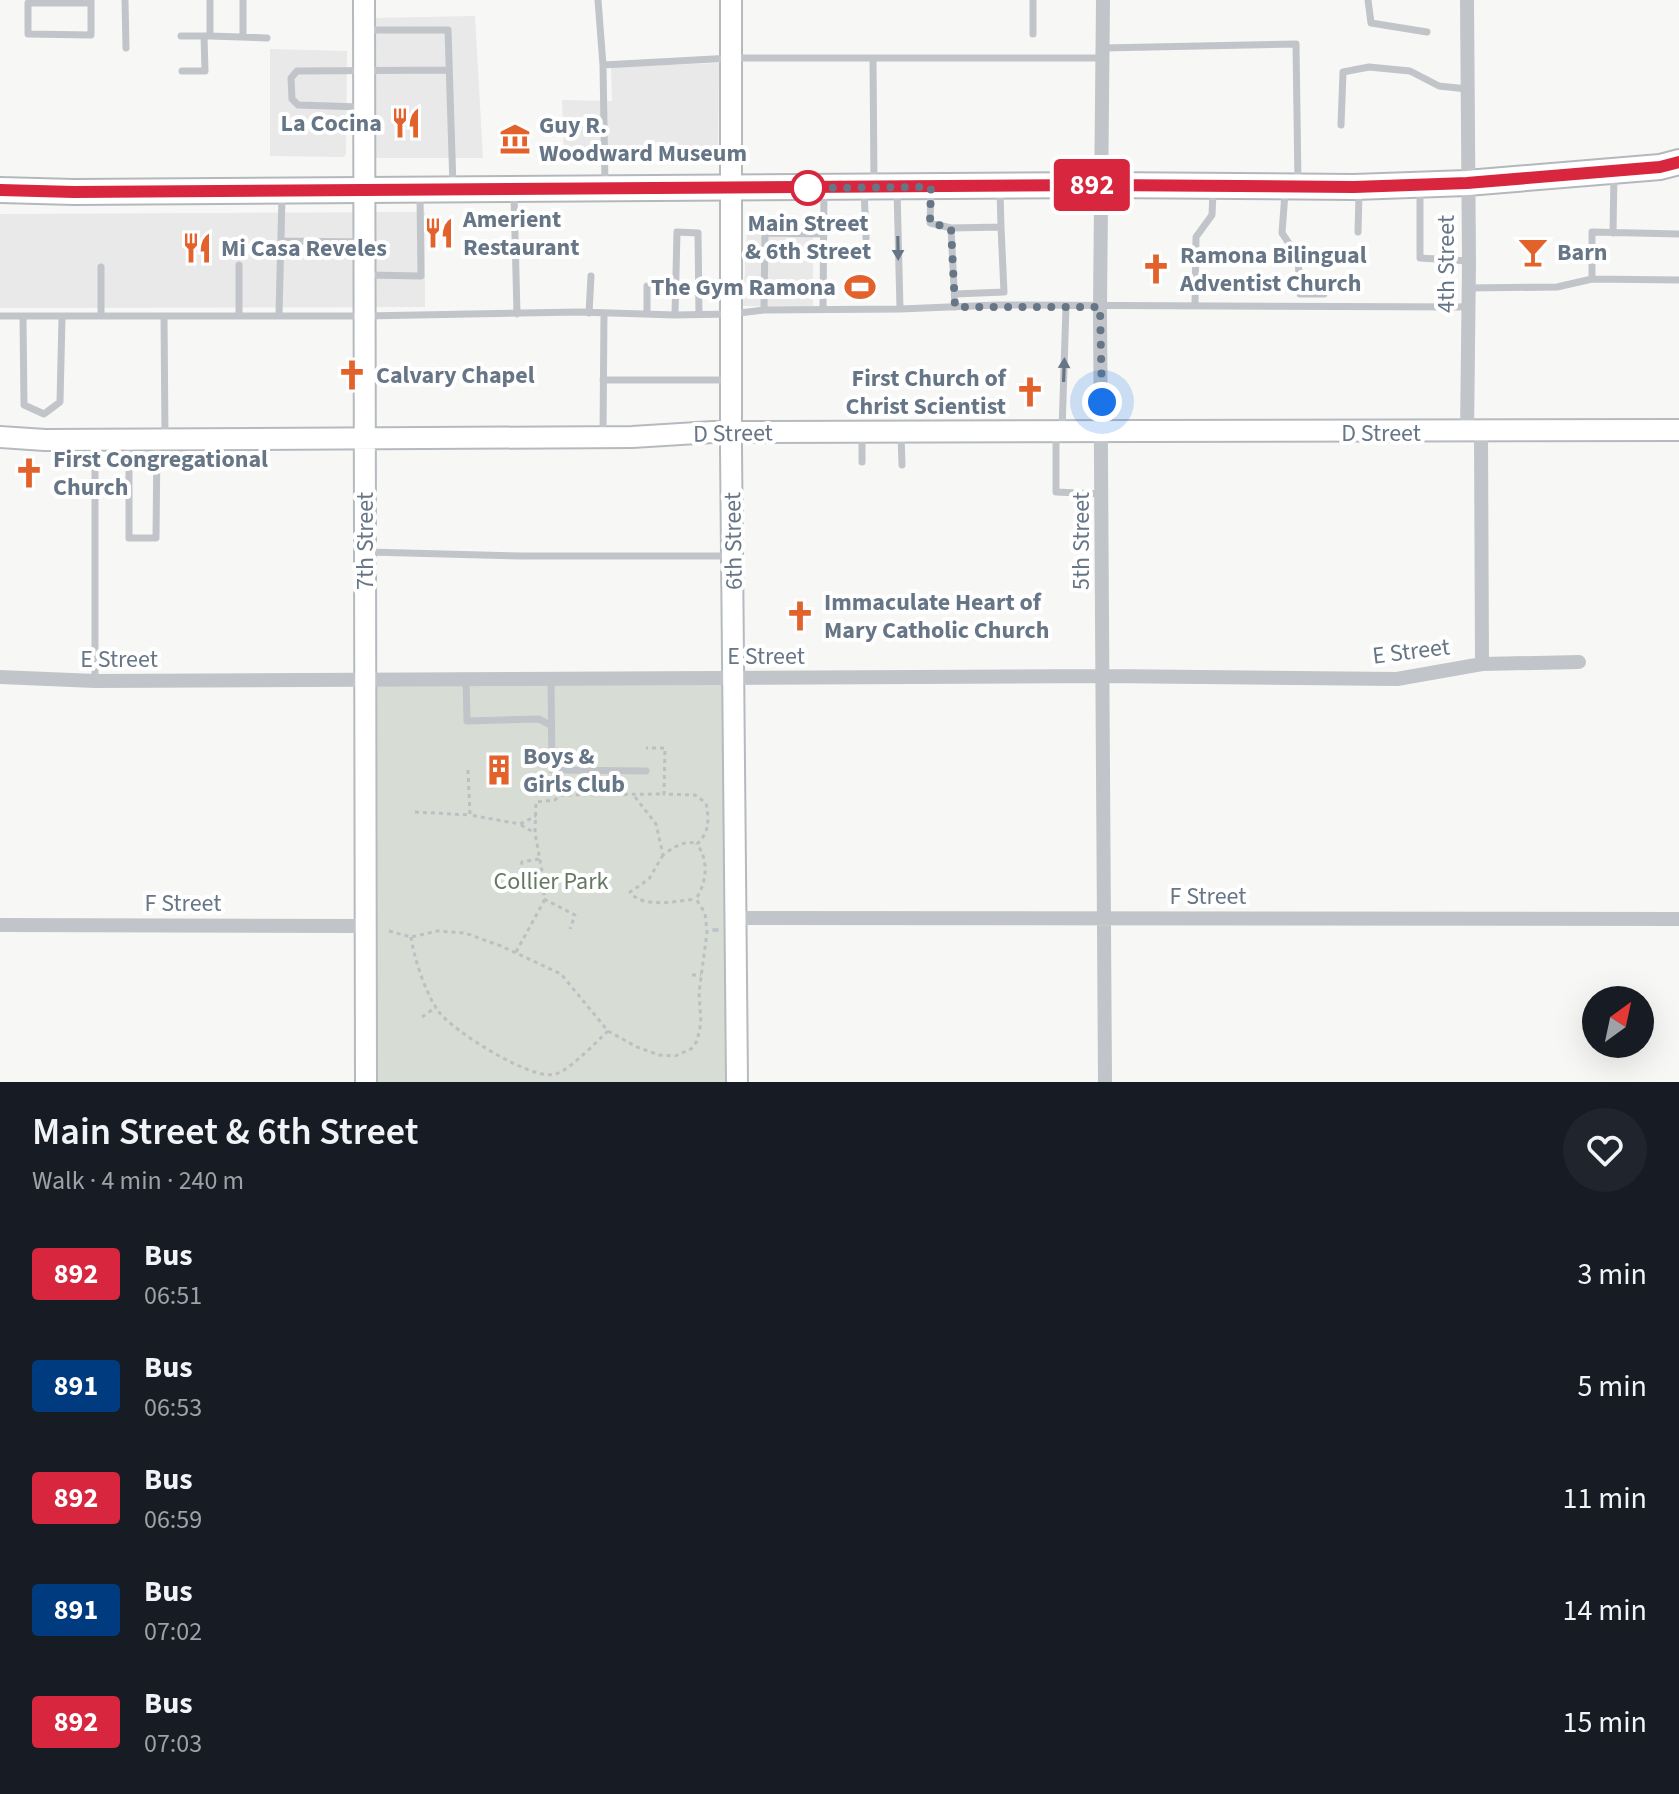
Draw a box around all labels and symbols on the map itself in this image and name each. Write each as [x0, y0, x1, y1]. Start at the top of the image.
place label: La Cocina [281, 106, 382, 141]
restaurant icon: La Cocina [389, 106, 423, 140]
place label: Guy R. Woodward Museum [539, 108, 747, 171]
museum icon: Guy R. Woodward Museum [498, 122, 532, 156]
line badge: 892 [1046, 159, 1138, 211]
marker: Main Street & 6th Street [791, 171, 825, 205]
place label: Amerient Restaurant [462, 202, 579, 265]
place label: Main Street & 6th Street [745, 206, 871, 269]
street label: 4th Street [1429, 215, 1464, 313]
restaurant icon: Amerient Restaurant [422, 216, 456, 250]
restaurant icon: Mi Casa Reveles [180, 231, 214, 265]
place label: Mi Casa Reveles [221, 231, 387, 266]
bar icon: Barn [1516, 235, 1550, 269]
place label: Barn [1557, 235, 1607, 270]
one-way arrow [892, 236, 905, 261]
place label: Ramona Bilingual Adventist Church [1179, 238, 1367, 301]
church icon: Ramona Bilingual Adventist Church [1139, 252, 1173, 286]
place label: The Gym Ramona [651, 270, 836, 305]
sports icon: The Gym Ramona [843, 270, 877, 304]
one-way arrow [1058, 357, 1070, 382]
church icon: Calvary Chapel [335, 358, 369, 392]
place label: Calvary Chapel [376, 358, 535, 393]
place label: First Church of Christ Scientist [845, 361, 1007, 424]
church icon: First Church of Christ Scientist [1013, 375, 1047, 409]
your location [1082, 382, 1122, 422]
street label: D Street [693, 415, 773, 452]
street label: D Street [1341, 416, 1421, 451]
place label: First Congregational Church [53, 442, 268, 505]
church icon: First Congregational Church [12, 456, 46, 490]
street label: 7th Street [348, 492, 383, 590]
street label: 6th Street [715, 492, 752, 590]
street label: 5th Street [1064, 492, 1099, 590]
place label: Immaculate Heart of Mary Catholic Church [824, 585, 1049, 648]
church icon: Immaculate Heart of Mary Catholic Church [783, 599, 817, 633]
street label: E Street [1370, 629, 1452, 674]
street label: E Street [727, 639, 805, 674]
street label: E Street [80, 642, 158, 677]
place label: Boys & Girls Club [523, 739, 625, 802]
building icon: Boys & Girls Club [482, 753, 516, 787]
park label: Collier Park [494, 864, 608, 899]
street label: F Street [1170, 879, 1246, 914]
street label: F Street [145, 886, 221, 921]
north arrow [1582, 986, 1654, 1058]

